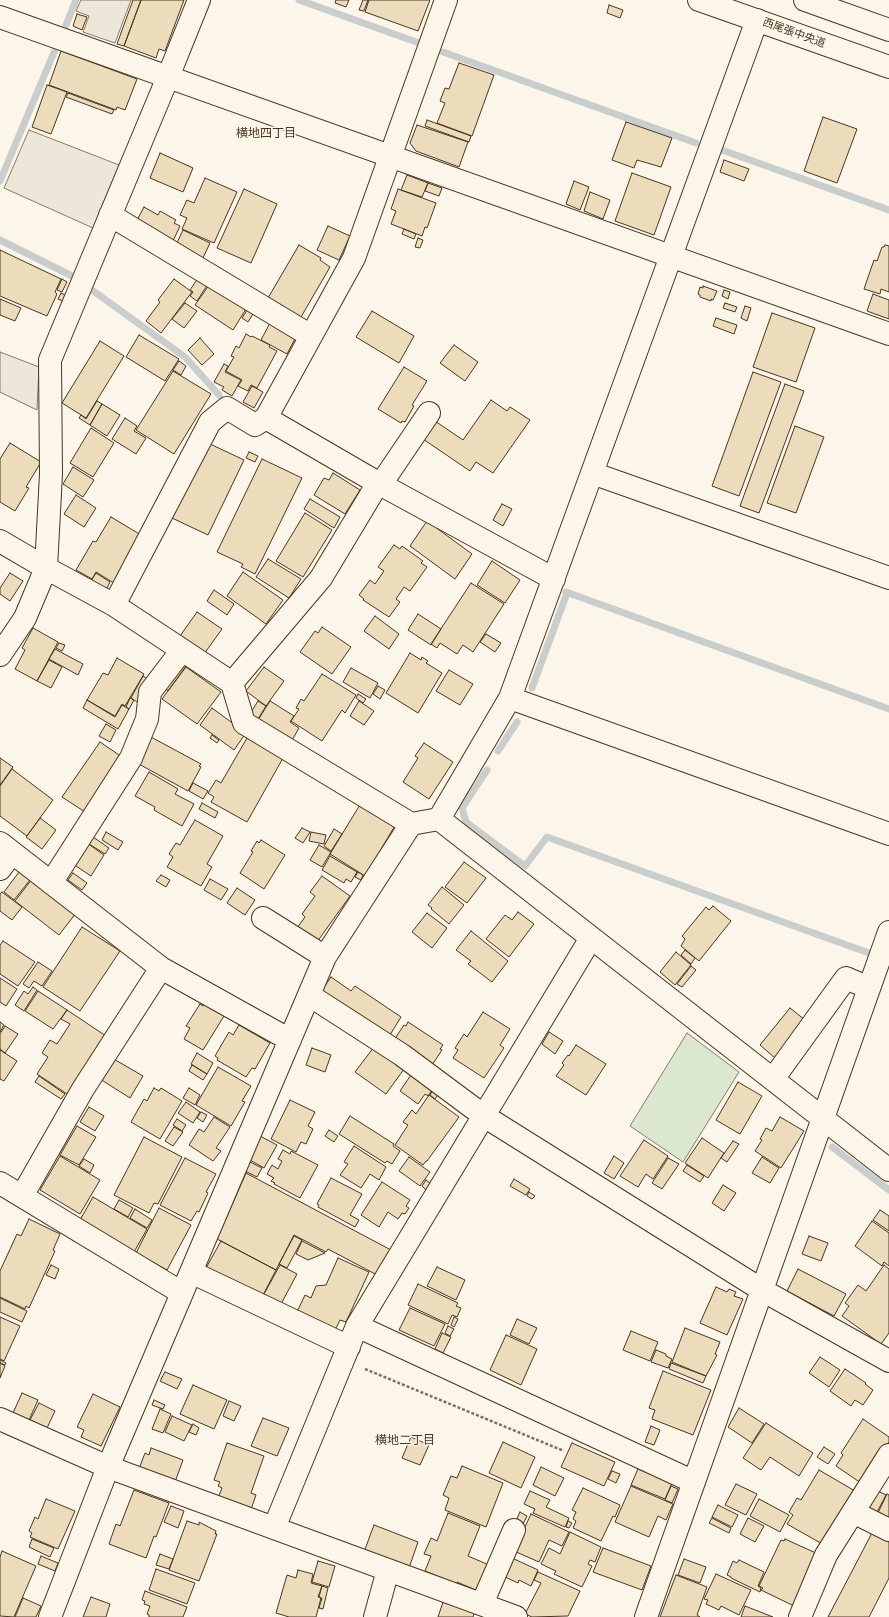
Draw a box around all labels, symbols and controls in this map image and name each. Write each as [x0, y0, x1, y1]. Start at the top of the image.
street label: 西尾張中央道 [761, 16, 827, 50]
district label: 横地四丁目 [236, 127, 296, 141]
district label: 横地二丁目 [375, 1434, 435, 1448]

